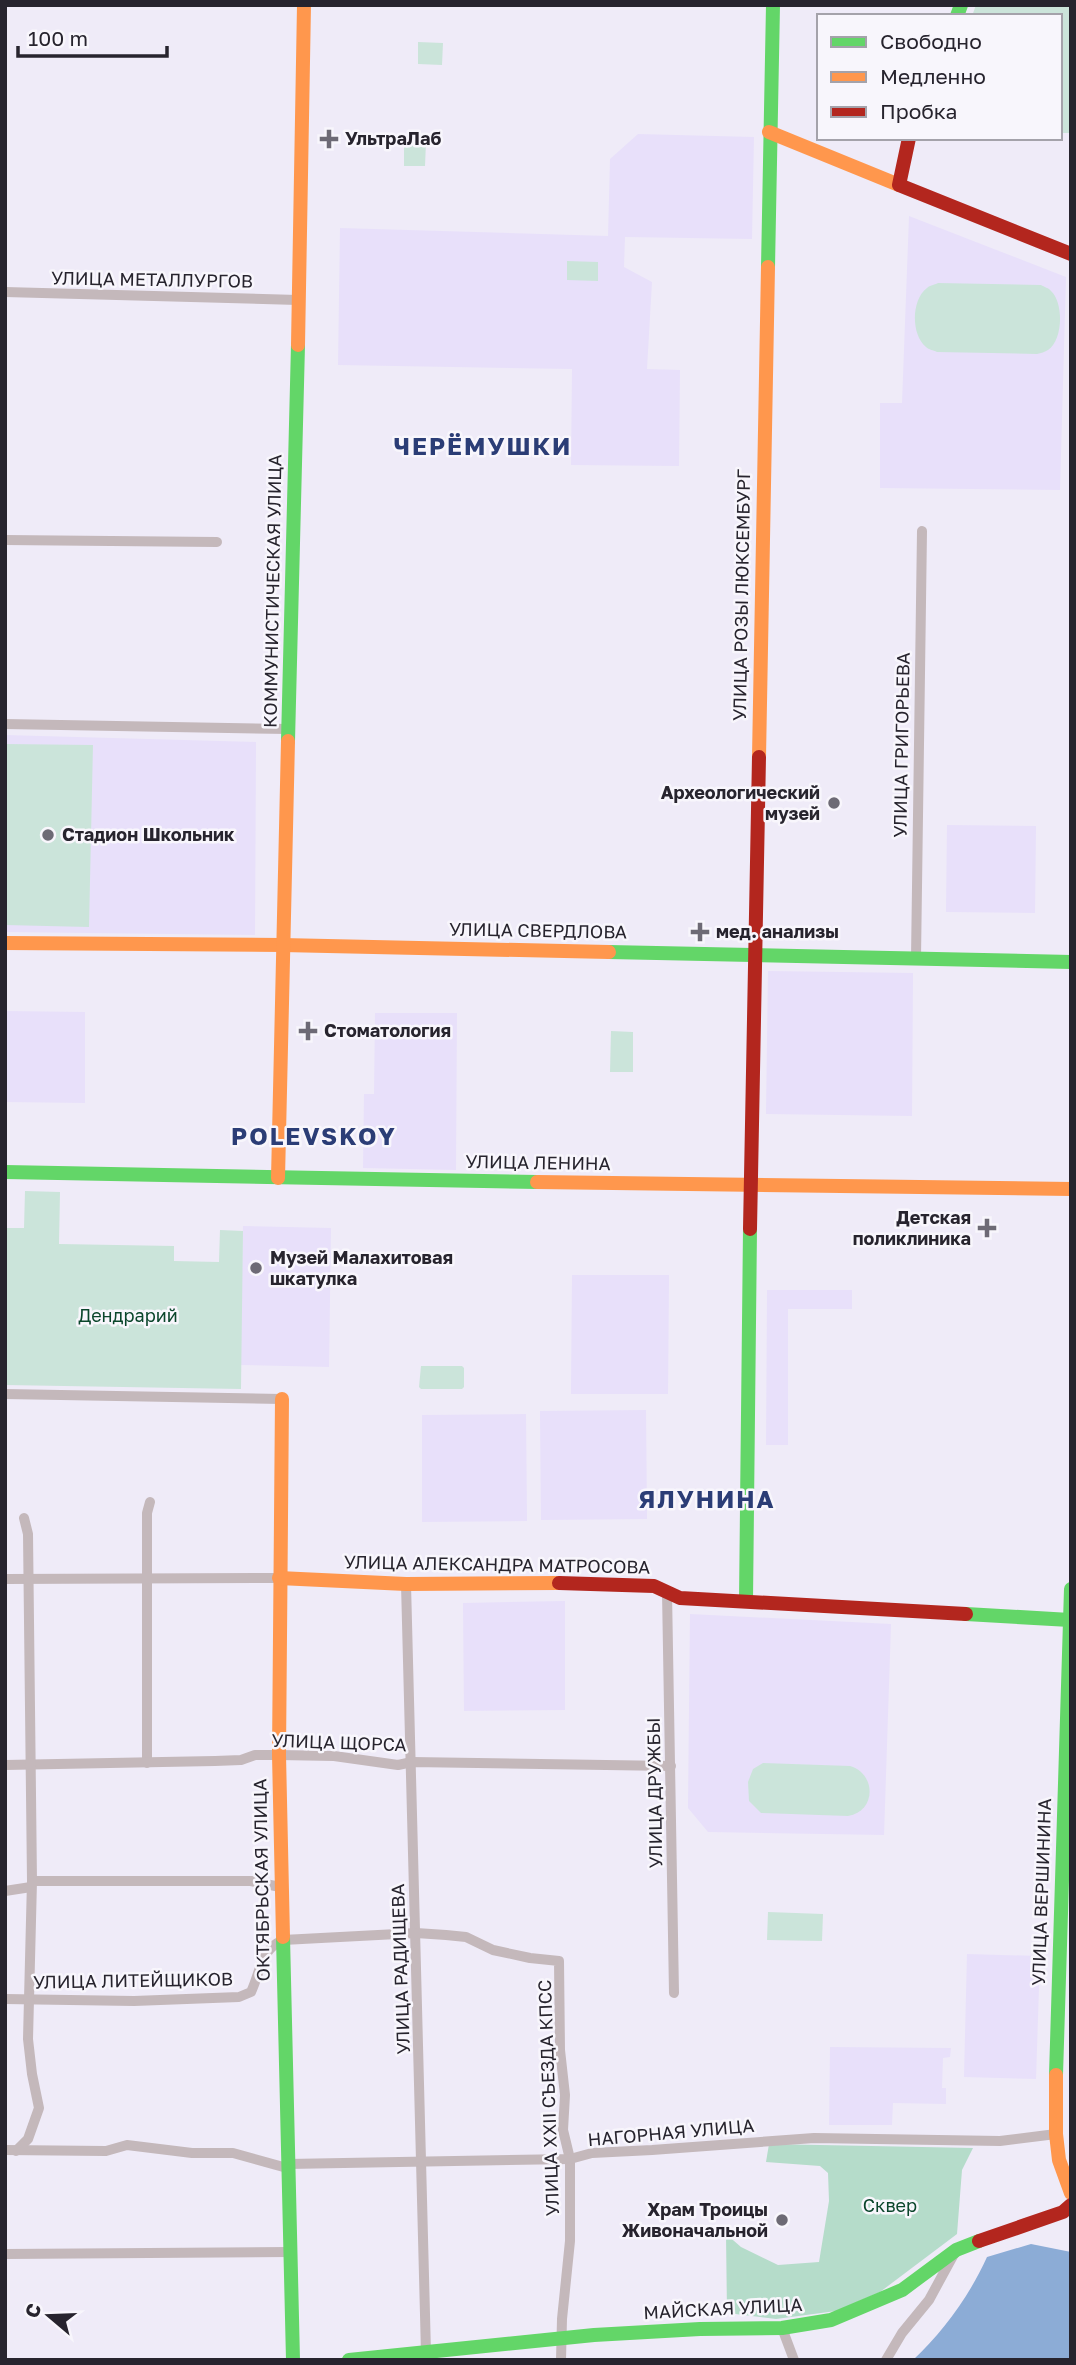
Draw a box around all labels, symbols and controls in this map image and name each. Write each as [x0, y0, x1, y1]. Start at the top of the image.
scale bar [18, 14, 166, 58]
legend [817, 14, 1062, 140]
text: 100 m [28, 25, 88, 51]
text: Свободно [880, 28, 982, 54]
text: Медленно [880, 63, 986, 89]
text: Пробка [880, 98, 958, 124]
place label: УльтраЛаб [345, 127, 441, 149]
marker: УльтраЛаб [319, 129, 339, 149]
street label: УЛИЦА МЕТАЛЛУРГОВ [51, 266, 253, 292]
district label: ЧЕРЁМУШКИ [394, 431, 572, 460]
street label: КОММУНИСТИЧЕСКАЯ УЛИЦА [259, 454, 285, 728]
street label: УЛИЦА РОЗЫ ЛЮКСЕМБУРГ [728, 469, 754, 721]
street label: УЛИЦА ГРИГОРЬЕВА [888, 652, 914, 838]
place label: Археологический музей [661, 781, 820, 824]
marker: Археологический музей [826, 795, 842, 811]
place label: Стадион Школьник [62, 823, 235, 845]
marker: Стадион Школьник [40, 827, 56, 843]
street label: УЛИЦА СВЕРДЛОВА [449, 917, 627, 943]
place label: мед. анализы [716, 920, 839, 942]
marker: мед. анализы [690, 922, 710, 942]
place label: Стоматология [324, 1019, 451, 1041]
marker: Стоматология [298, 1021, 318, 1041]
district label: POLEVSKOY [231, 1121, 397, 1150]
street label: УЛИЦА ЛЕНИНА [465, 1150, 611, 1174]
place label: Детская поликлиника [853, 1206, 971, 1249]
marker: Детская поликлиника [977, 1218, 997, 1238]
place label: Музей Малахитовая шкатулка [270, 1246, 453, 1289]
marker: Музей Малахитовая шкатулка [248, 1260, 264, 1276]
park label: Дендрарий [78, 1304, 178, 1326]
district label: ЯЛУНИНА [638, 1484, 776, 1513]
street label: УЛИЦА АЛЕКСАНДРА МАТРОСОВА [344, 1550, 650, 1578]
street label: УЛИЦА ДРУЖБЫ [642, 1718, 666, 1869]
street label: УЛИЦА ЩОРСА [271, 1729, 407, 1755]
street label: ОКТЯБРЬСКАЯ УЛИЦА [248, 1778, 274, 1982]
street label: УЛИЦА ВЕРШИНИНА [1027, 1798, 1055, 1986]
street label: УЛИЦА РАДИЩЕВА [386, 1883, 414, 2055]
street label: УЛИЦА ЛИТЕЙЩИКОВ [33, 1967, 233, 1993]
street label: УЛИЦА XXII СЪЕЗДА КПСС [533, 1979, 563, 2217]
street label: НАГОРНАЯ УЛИЦА [587, 2114, 755, 2150]
park label: Сквер [863, 2194, 917, 2216]
place label: Храм Троицы Живоначальной [622, 2198, 768, 2241]
marker: Храм Троицы Живоначальной [774, 2212, 790, 2228]
north arrow [14, 2281, 84, 2351]
street label: МАЙСКАЯ УЛИЦА [643, 2293, 803, 2323]
text: С [19, 2300, 46, 2320]

